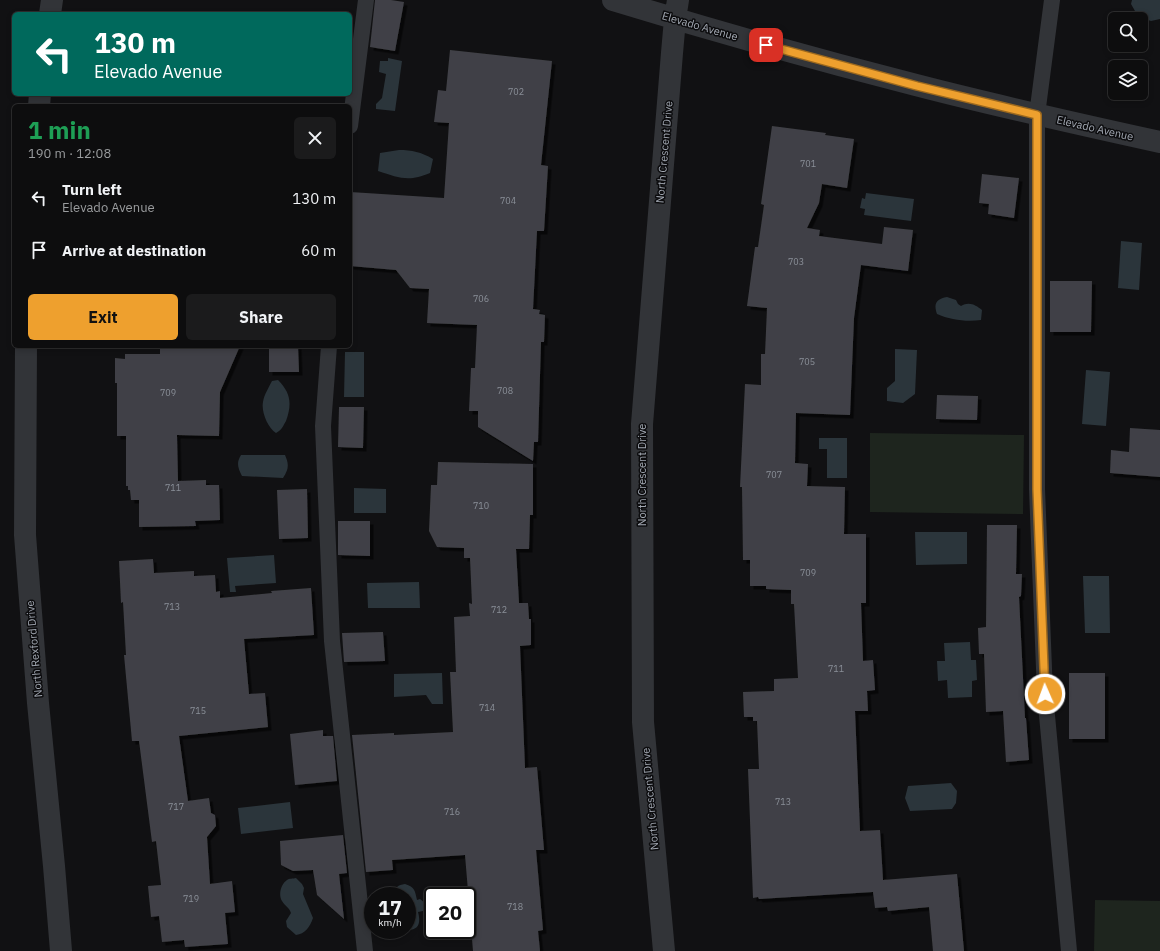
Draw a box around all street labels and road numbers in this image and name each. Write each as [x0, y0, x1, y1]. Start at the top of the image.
street label: Elevado Avenue [660, 8, 740, 44]
street label: North Crescent Drive [653, 100, 675, 204]
street label: Elevado Avenue [1055, 112, 1135, 144]
street label: North Crescent Drive [635, 424, 649, 526]
street label: North Rexford Drive [23, 600, 45, 698]
street label: North Crescent Drive [639, 747, 661, 851]

